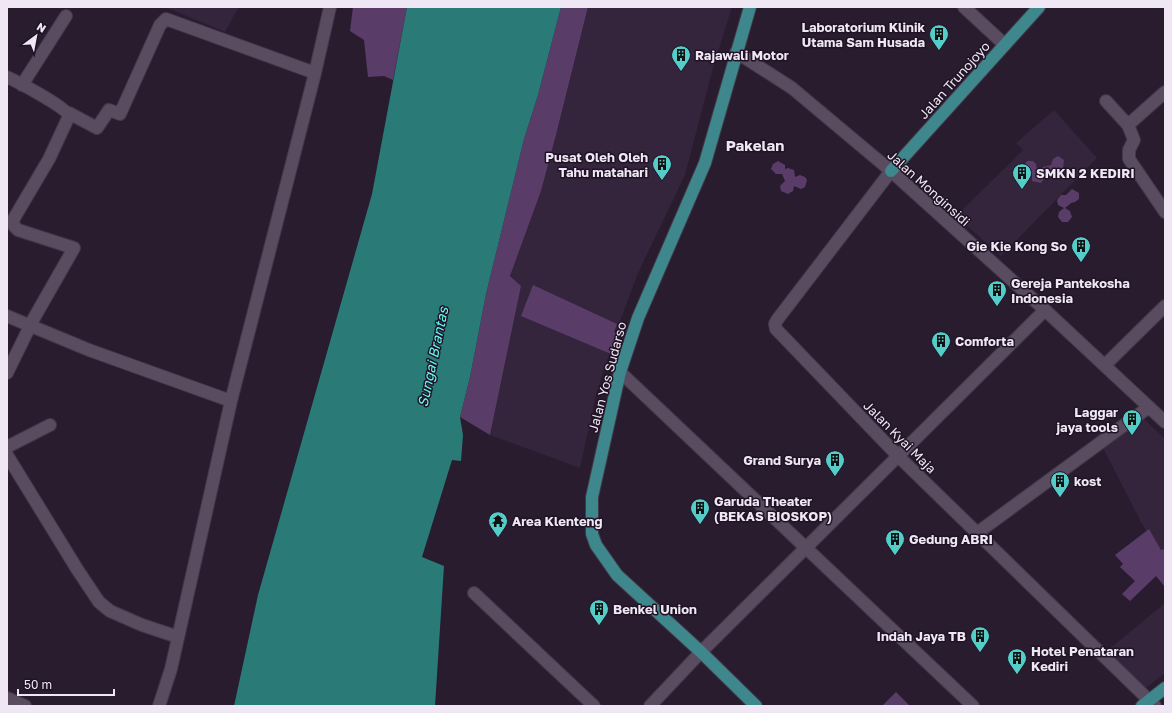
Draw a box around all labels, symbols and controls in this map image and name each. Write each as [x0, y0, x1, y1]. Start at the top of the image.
north arrow [16, 16, 56, 56]
text: N [35, 19, 49, 35]
place label: Laboratorium Klinik Utama Sam Husada [801, 19, 925, 50]
building icon: Laboratorium Klinik Utama Sam Husada [928, 23, 950, 51]
street label: Jalan Trunojoyo [915, 38, 993, 122]
building icon: Rajawali Motor [670, 44, 692, 72]
place label: Rajawali Motor [695, 47, 789, 63]
district label: Pakelan [726, 136, 784, 154]
street label: Jalan Monginsidi [884, 147, 974, 229]
place label: Pusat Oleh Oleh Tahu matahari [545, 149, 648, 180]
building icon: Pusat Oleh Oleh Tahu matahari [651, 153, 673, 181]
building icon: SMKN 2 KEDIRI [1011, 162, 1033, 190]
place label: SMKN 2 KEDIRI [1036, 165, 1135, 181]
building icon: Gie Kie Kong So [1070, 235, 1092, 263]
place label: Gie Kie Kong So [966, 238, 1067, 254]
place label: Gereja Pantekosha Indonesia [1011, 275, 1130, 306]
building icon: Gereja Pantekosha Indonesia [986, 279, 1008, 307]
water label: Sungai Brantas [414, 305, 452, 408]
street label: Jalan Yos Sudarso [585, 320, 630, 434]
building icon: Comforta [930, 330, 952, 358]
place label: Comforta [955, 333, 1014, 349]
street label: Jalan Kyai Maja [860, 397, 940, 477]
place label: Laggar jaya tools [1056, 404, 1118, 435]
building icon: Laggar jaya tools [1121, 408, 1143, 436]
building icon: Grand Surya [824, 449, 846, 477]
place label: Grand Surya [743, 452, 821, 468]
building icon: kost [1049, 470, 1071, 498]
place label: kost [1074, 473, 1102, 489]
place label: Garuda Theater (BEKAS BIOSKOP) [714, 493, 832, 524]
building icon: Garuda Theater (BEKAS BIOSKOP) [689, 497, 711, 525]
temple icon: Area Klenteng [487, 510, 509, 538]
place label: Area Klenteng [512, 513, 602, 529]
building icon: Gedung ABRI [884, 528, 906, 556]
place label: Gedung ABRI [909, 531, 993, 547]
building icon: Benkel Union [588, 598, 610, 626]
place label: Benkel Union [613, 601, 697, 617]
building icon: Indah Jaya TB [969, 625, 991, 653]
place label: Indah Jaya TB [877, 628, 966, 644]
place label: Hotel Penataran Kediri [1031, 643, 1134, 674]
building icon: Hotel Penataran Kediri [1006, 647, 1028, 675]
scale bar [18, 671, 114, 697]
text: 50 m [24, 677, 52, 692]

